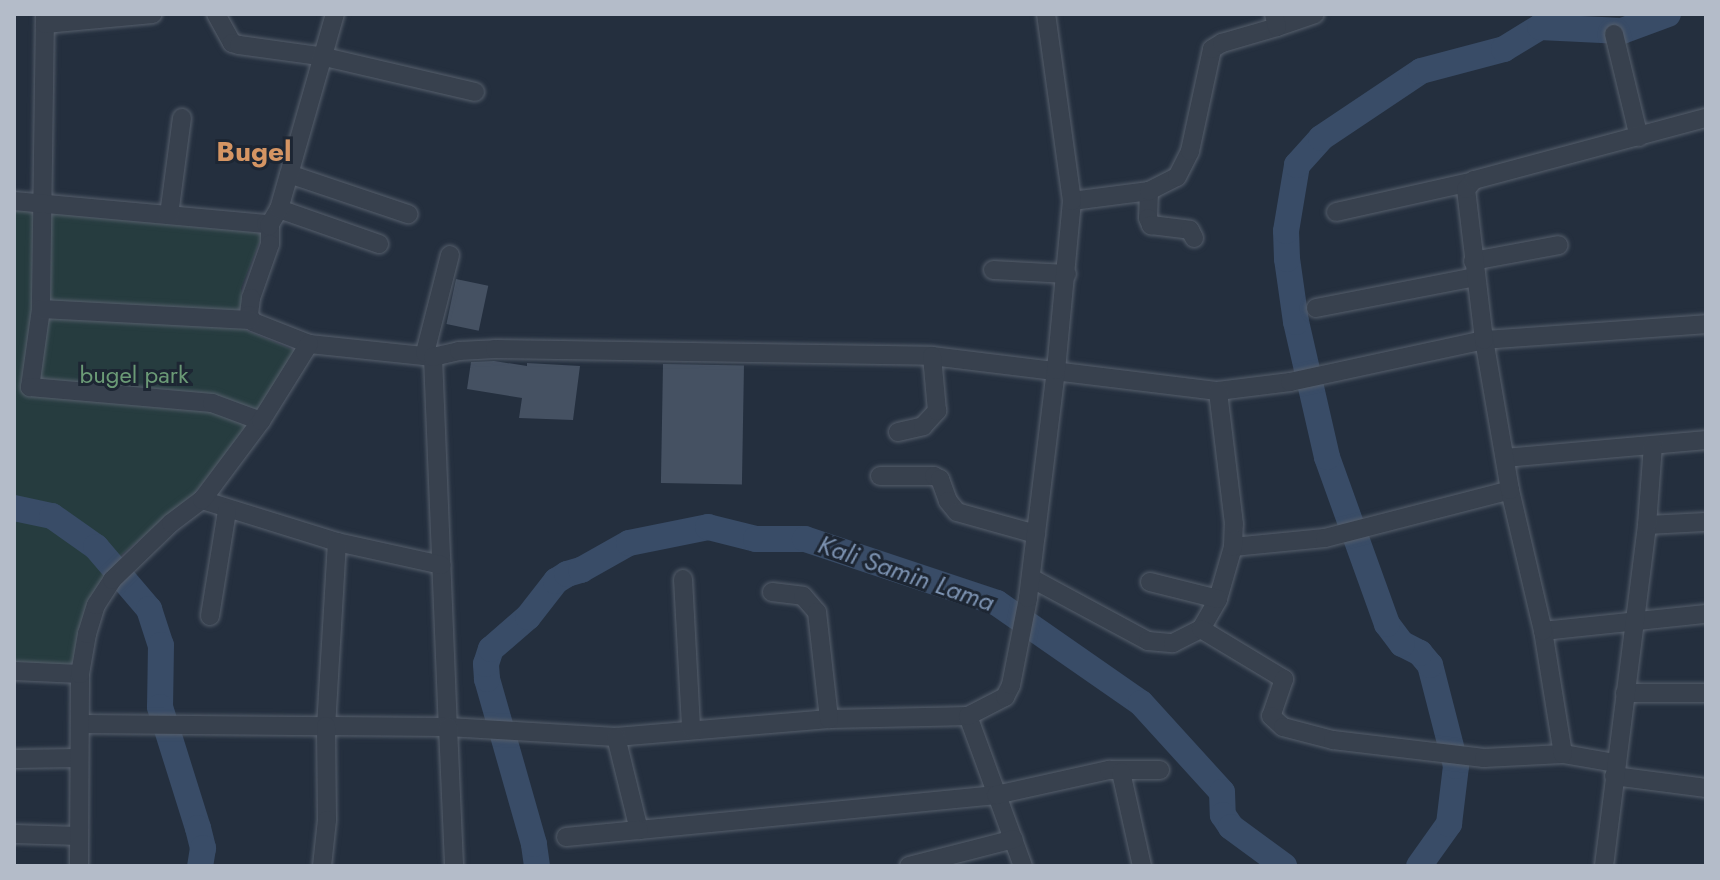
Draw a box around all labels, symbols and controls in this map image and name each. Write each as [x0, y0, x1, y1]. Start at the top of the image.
district label: Bugel [216, 135, 292, 169]
park label: bugel park [79, 361, 189, 389]
water label: Kali Samin Lama [814, 529, 998, 619]

